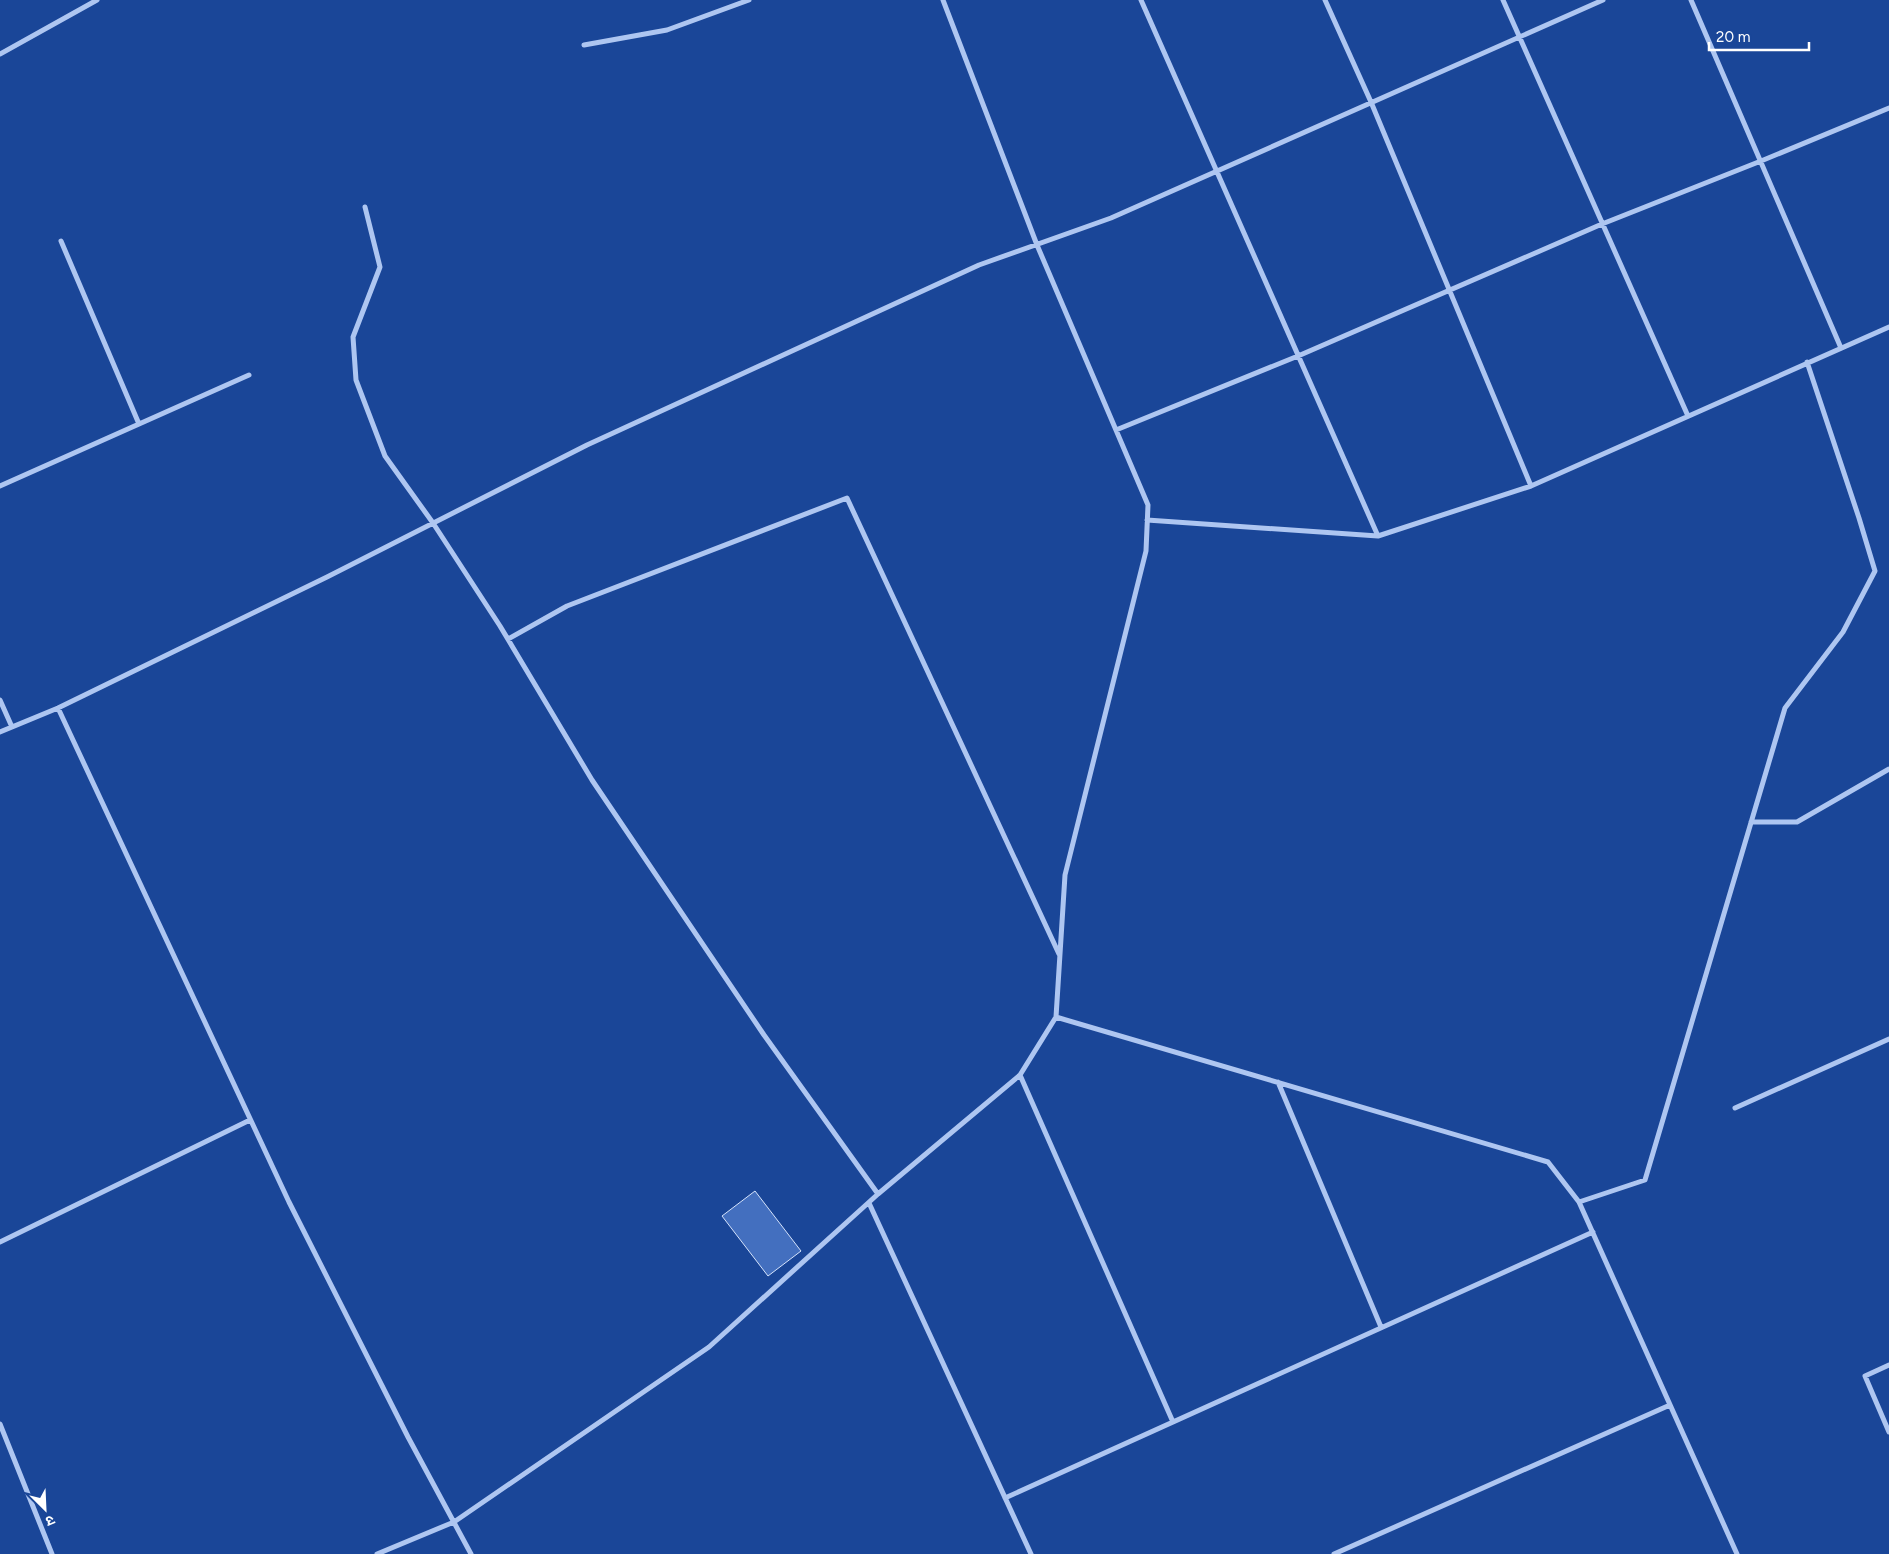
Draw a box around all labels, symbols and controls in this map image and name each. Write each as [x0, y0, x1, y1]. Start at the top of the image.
scale bar [1709, 20, 1809, 52]
text: 20 m [1716, 28, 1750, 46]
north arrow [20, 1484, 70, 1534]
text: उ [42, 1511, 57, 1530]

